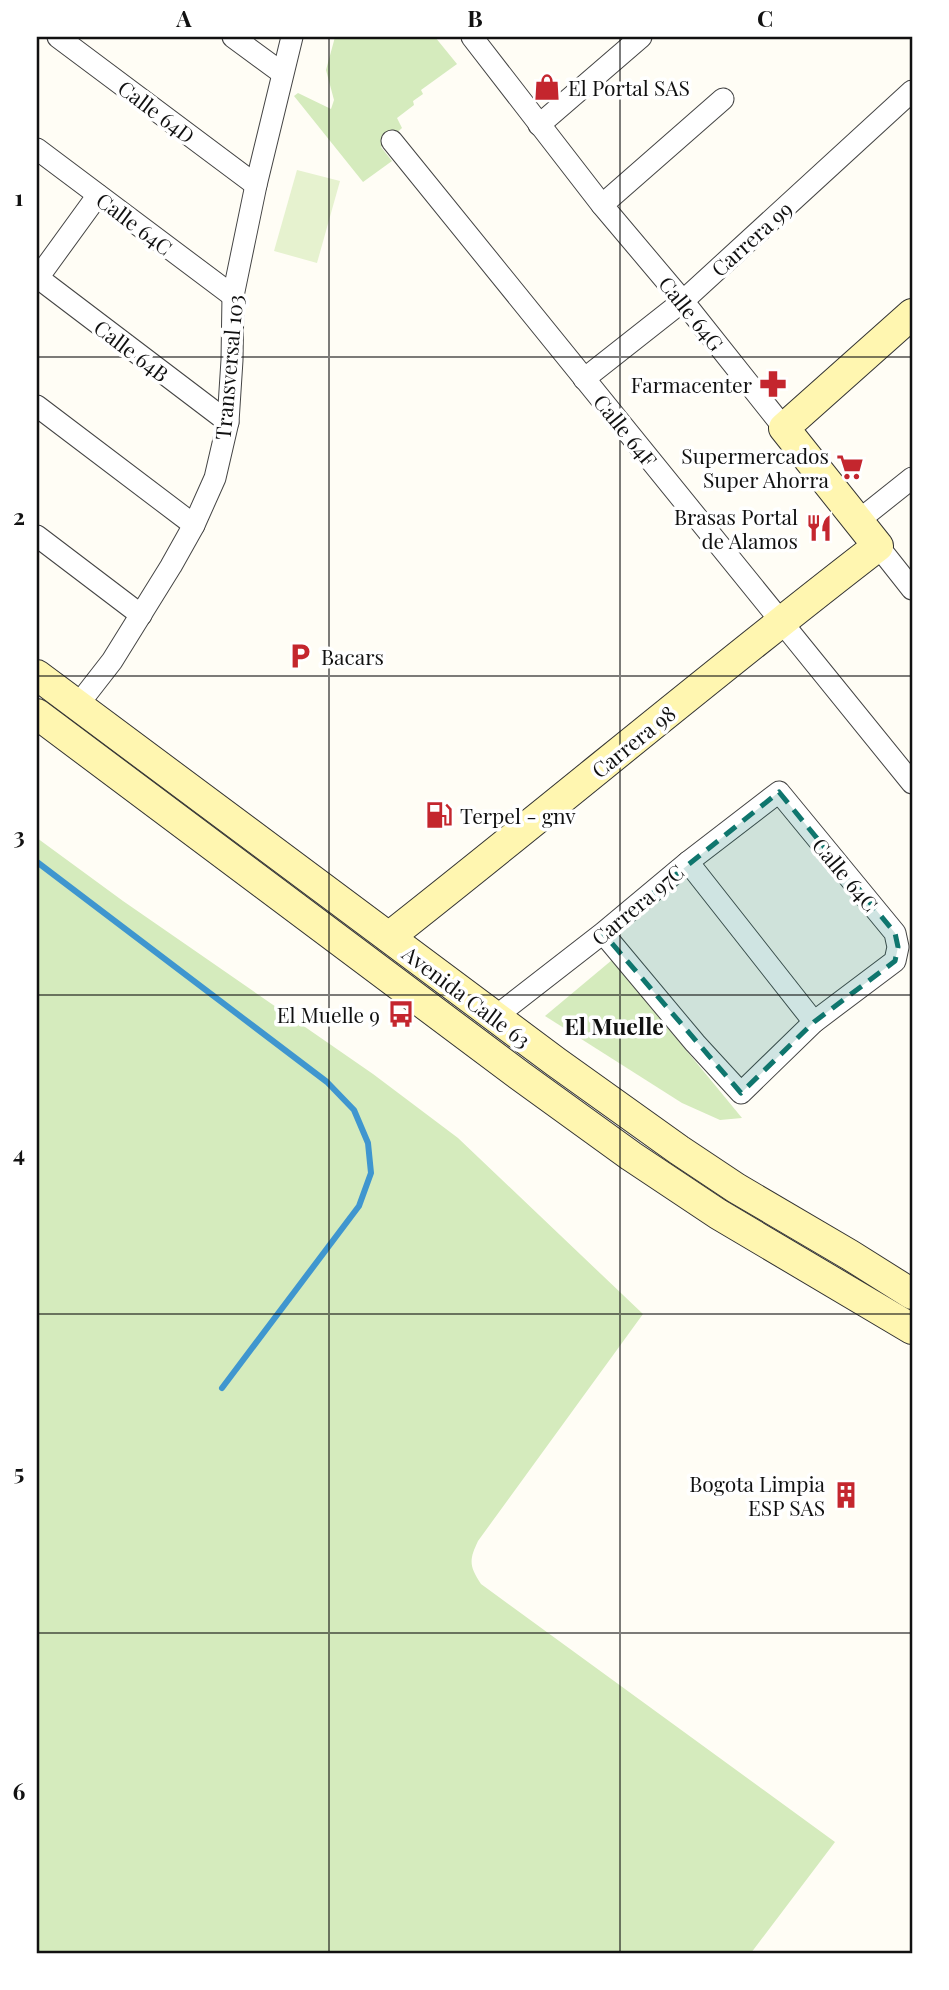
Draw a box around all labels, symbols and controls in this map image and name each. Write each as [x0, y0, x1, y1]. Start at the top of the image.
text: A [175, 2, 192, 33]
text: B [467, 2, 483, 33]
text: C [757, 2, 773, 33]
shop icon: El Portal SAS [532, 72, 562, 102]
street label: Calle 64D [113, 73, 201, 149]
place label: El Portal SAS [568, 73, 690, 101]
text: 1 [15, 181, 24, 212]
street label: Calle 64C [91, 185, 179, 261]
street label: Carrera 99 [704, 194, 798, 282]
street label: Calle 64G [653, 270, 731, 356]
street label: Transversal 103 [208, 293, 248, 441]
street label: Calle 64B [89, 313, 175, 387]
pharmacy icon: Farmacenter [758, 369, 788, 399]
place label: Farmacenter [631, 370, 753, 398]
street label: Calle 64F [588, 388, 664, 472]
place label: Supermercados Super Ahorra [681, 441, 830, 493]
supermarket icon: Supermercados Super Ahorra [835, 452, 865, 482]
text: 2 [13, 500, 25, 531]
place label: Brasas Portal de Alamos [674, 502, 798, 554]
restaurant icon: Brasas Portal de Alamos [804, 513, 834, 543]
parking icon: Bacars [285, 641, 315, 671]
place label: Bacars [321, 642, 384, 670]
street label: Carrera 98 [585, 699, 681, 783]
fuel station icon: Terpel - gnv [424, 800, 454, 830]
place label: Terpel - gnv [460, 801, 576, 829]
text: 3 [13, 819, 25, 850]
street label: Calle 64C [807, 831, 885, 917]
street label: Carrera 97C [585, 857, 689, 951]
street label: Avenida Calle 63 [397, 938, 537, 1053]
bus stop icon: El Muelle 9 [386, 999, 416, 1029]
place label: El Muelle 9 [277, 1000, 380, 1028]
district label: El Muelle [564, 1010, 664, 1041]
text: 4 [13, 1137, 25, 1168]
text: 5 [14, 1456, 24, 1487]
place label: Bogota Limpia ESP SAS [689, 1469, 826, 1521]
building icon: Bogota Limpia ESP SAS [831, 1480, 861, 1510]
text: 6 [13, 1775, 26, 1806]

